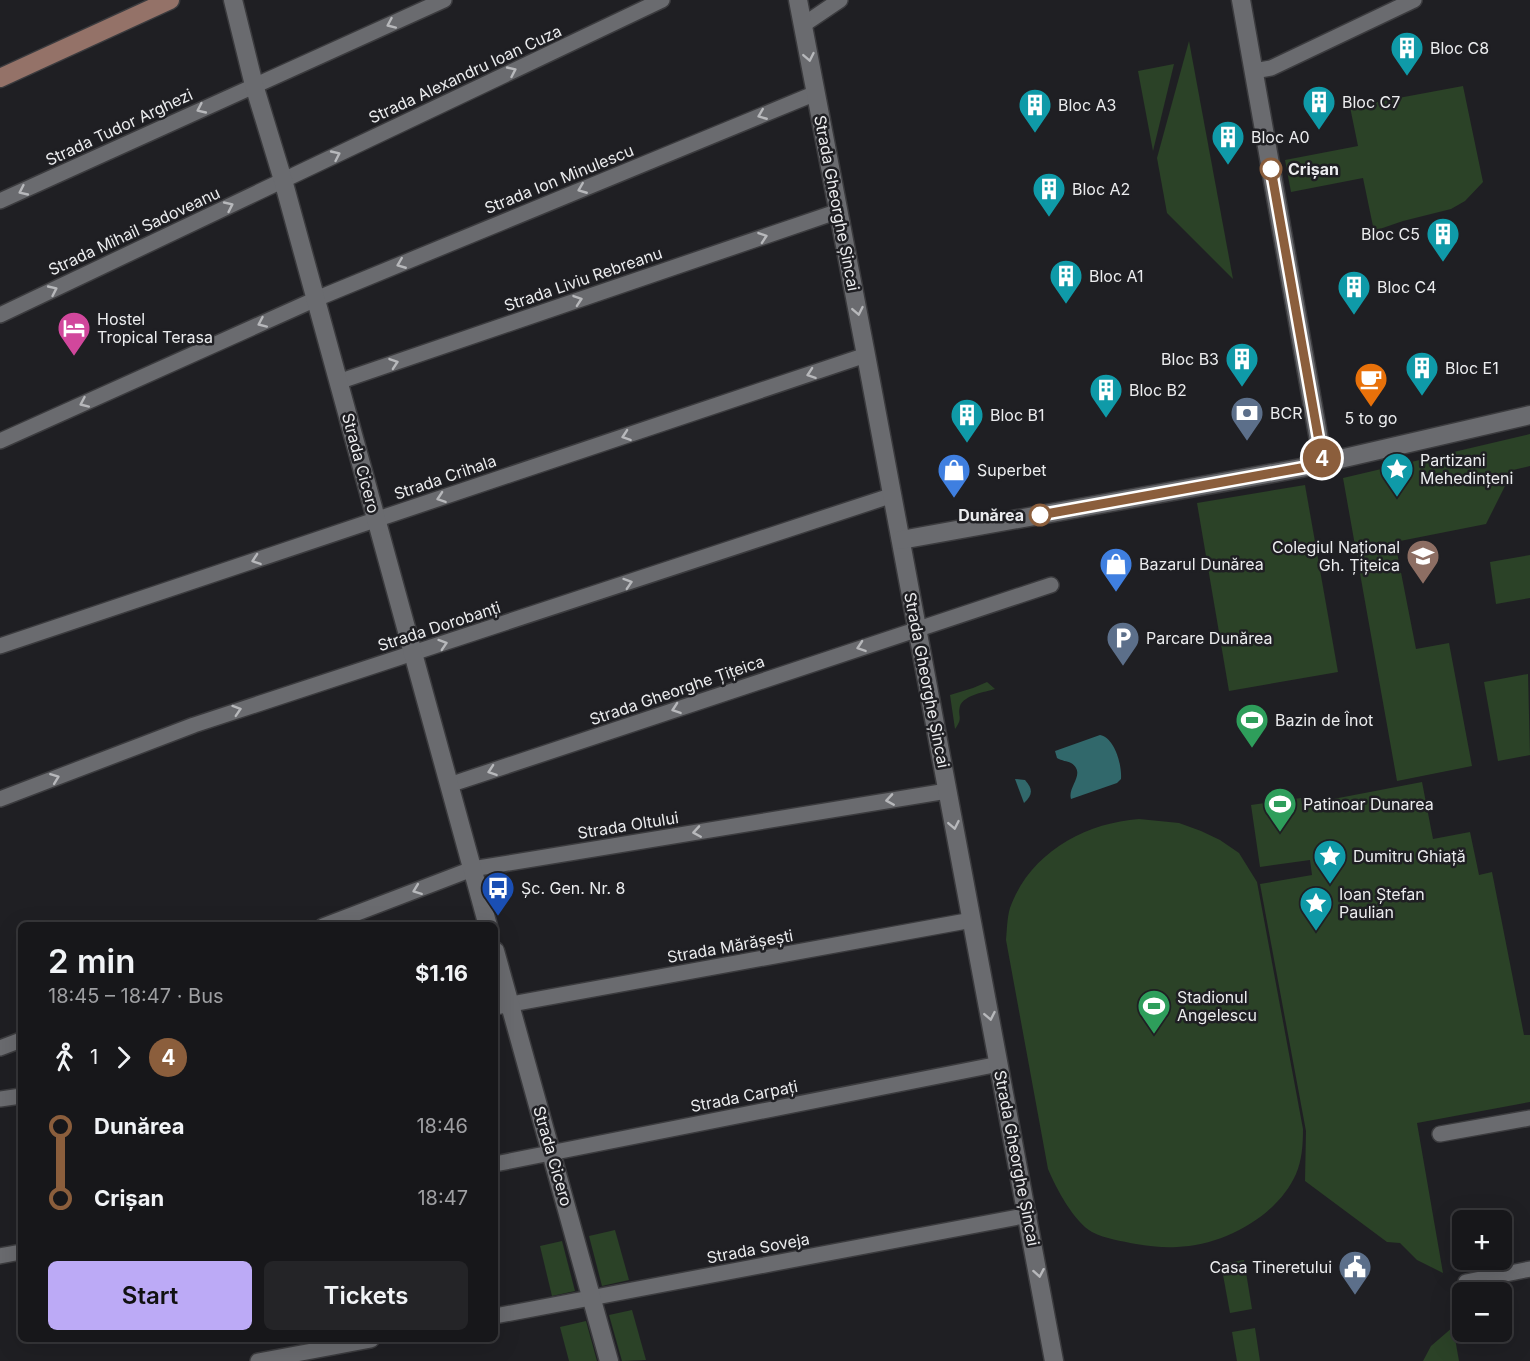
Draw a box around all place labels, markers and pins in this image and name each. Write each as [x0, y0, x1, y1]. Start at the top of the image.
building icon: Bloc C8 [1389, 30, 1425, 77]
place label: Bloc C8 [1430, 38, 1489, 58]
building icon: Bloc C7 [1301, 84, 1337, 131]
building icon: Bloc A3 [1017, 87, 1053, 134]
place label: Bloc C7 [1342, 92, 1400, 112]
place label: Bloc A3 [1058, 95, 1117, 115]
building icon: Bloc A0 [1210, 119, 1246, 166]
place label: Bloc A0 [1251, 127, 1310, 147]
marker: Crișan [1260, 158, 1282, 180]
place label: Crișan [1288, 159, 1339, 179]
building icon: Bloc A2 [1031, 171, 1067, 218]
place label: Bloc A2 [1072, 179, 1130, 199]
building icon: Bloc C5 [1425, 216, 1461, 263]
place label: Bloc C5 [1361, 224, 1420, 244]
building icon: Bloc A1 [1048, 258, 1084, 305]
place label: Bloc A1 [1089, 266, 1144, 286]
building icon: Bloc C4 [1336, 269, 1372, 316]
place label: Bloc C4 [1377, 277, 1437, 297]
place label: Hostel Tropical Terasa [97, 309, 213, 347]
hotel icon: Hostel Tropical Terasa [56, 310, 92, 357]
building icon: Bloc B3 [1224, 341, 1260, 388]
place label: Bloc B3 [1161, 349, 1219, 369]
building icon: Bloc E1 [1404, 350, 1440, 397]
place label: Bloc E1 [1445, 358, 1499, 378]
cafe icon: 5 to go [1353, 361, 1389, 408]
building icon: Bloc B2 [1088, 372, 1124, 419]
place label: Bloc B2 [1129, 380, 1187, 400]
bank icon: BCR [1229, 395, 1265, 442]
building icon: Bloc B1 [949, 397, 985, 444]
place label: BCR [1270, 403, 1302, 423]
place label: Bloc B1 [990, 405, 1045, 425]
place label: 5 to go [1345, 408, 1397, 428]
place label: Partizani Mehedințeni [1420, 450, 1513, 488]
place icon: Partizani Mehedințeni [1379, 451, 1415, 498]
shop icon: Superbet [936, 452, 972, 499]
place label: Superbet [977, 460, 1046, 480]
marker: Dunărea [1029, 504, 1051, 526]
place label: Dunărea [958, 505, 1024, 525]
place label: Colegiul Național Gh. Țițeica [1272, 537, 1400, 575]
school or university icon: Colegiul Național Gh. Țițeica [1405, 538, 1441, 585]
shop icon: Bazarul Dunărea [1098, 546, 1134, 593]
place label: Bazarul Dunărea [1139, 554, 1264, 574]
parking icon: Parcare Dunărea [1105, 620, 1141, 667]
place label: Parcare Dunărea [1146, 628, 1273, 648]
sports icon: Bazin de Înot [1234, 702, 1270, 749]
place label: Bazin de Înot [1275, 710, 1373, 730]
sports icon: Patinoar Dunarea [1262, 786, 1298, 833]
place label: Patinoar Dunarea [1303, 794, 1434, 814]
place icon: Dumitru Ghiață [1312, 838, 1348, 885]
place label: Dumitru Ghiață [1353, 846, 1466, 866]
bus stop icon: Șc. Gen. Nr. 8 [480, 870, 516, 917]
place label: Șc. Gen. Nr. 8 [521, 878, 625, 898]
place label: Ioan Ștefan Paulian [1339, 884, 1425, 922]
place icon: Ioan Ștefan Paulian [1298, 885, 1334, 932]
place label: Stadionul Angelescu [1177, 987, 1257, 1025]
sports icon: Stadionul Angelescu [1136, 988, 1172, 1035]
public building icon: Casa Tineretului [1337, 1249, 1373, 1296]
place label: Casa Tineretului [1209, 1257, 1332, 1277]

